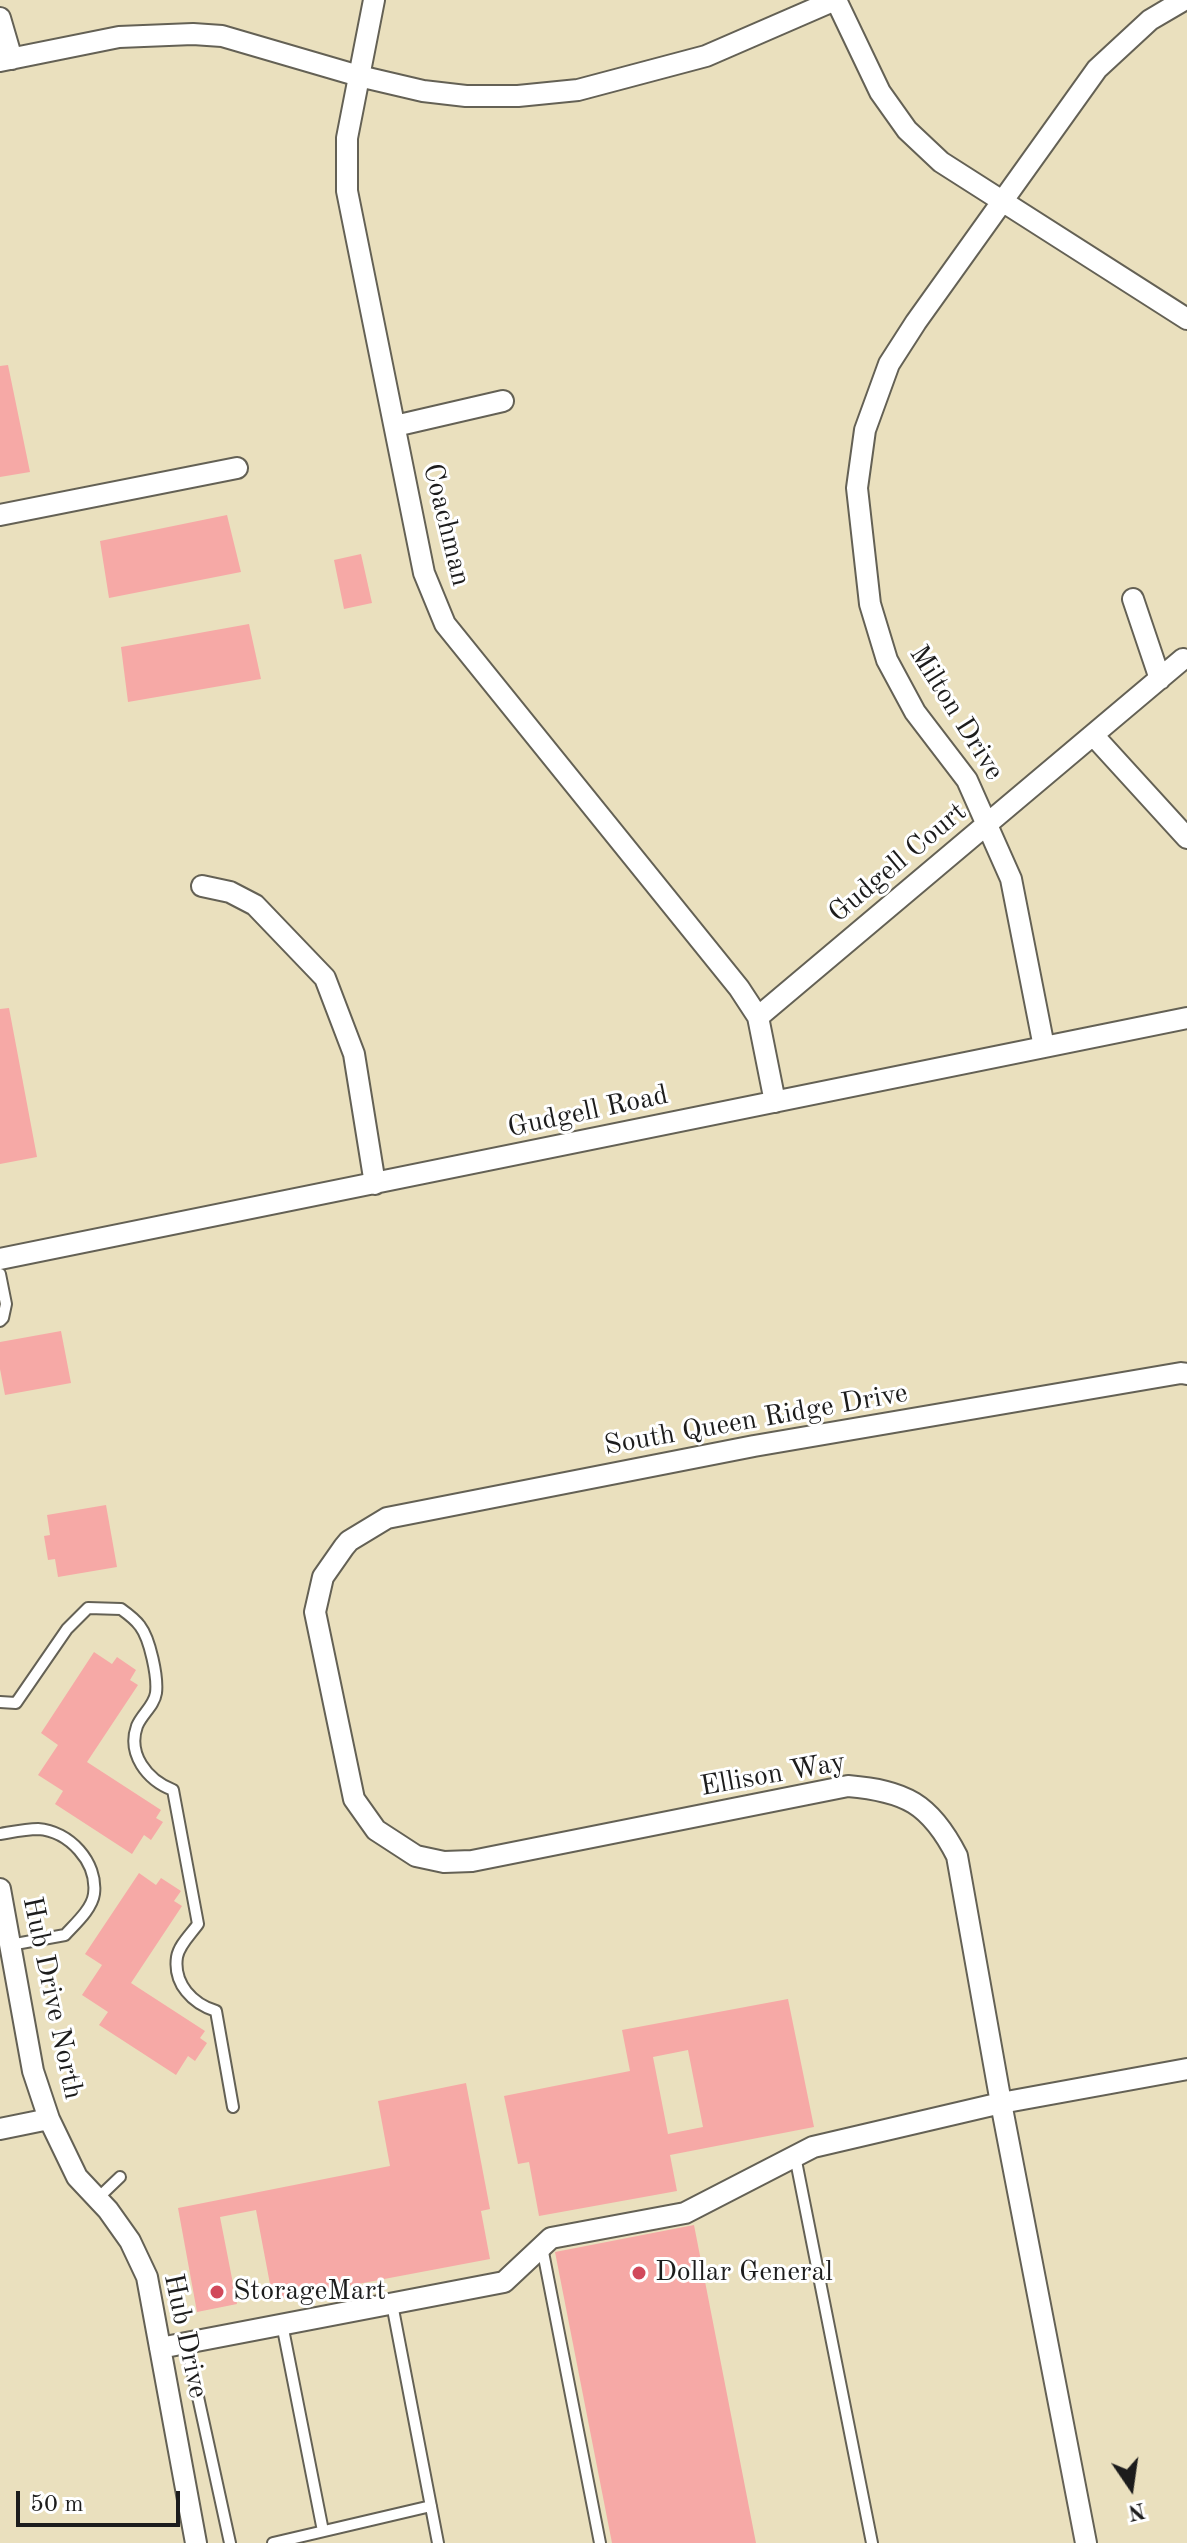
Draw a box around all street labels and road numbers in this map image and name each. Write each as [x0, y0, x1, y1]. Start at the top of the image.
street label: Coachman [415, 460, 477, 590]
street label: Milton Drive [901, 639, 1011, 787]
street label: Gudgell Court [822, 796, 974, 930]
street label: Gudgell Road [505, 1079, 671, 1145]
street label: South Queen Ridge Drive [602, 1377, 910, 1463]
street label: Ellison Way [698, 1746, 848, 1804]
street label: Hub Drive North [14, 1894, 90, 2102]
street label: Hub Drive [155, 2271, 215, 2401]

